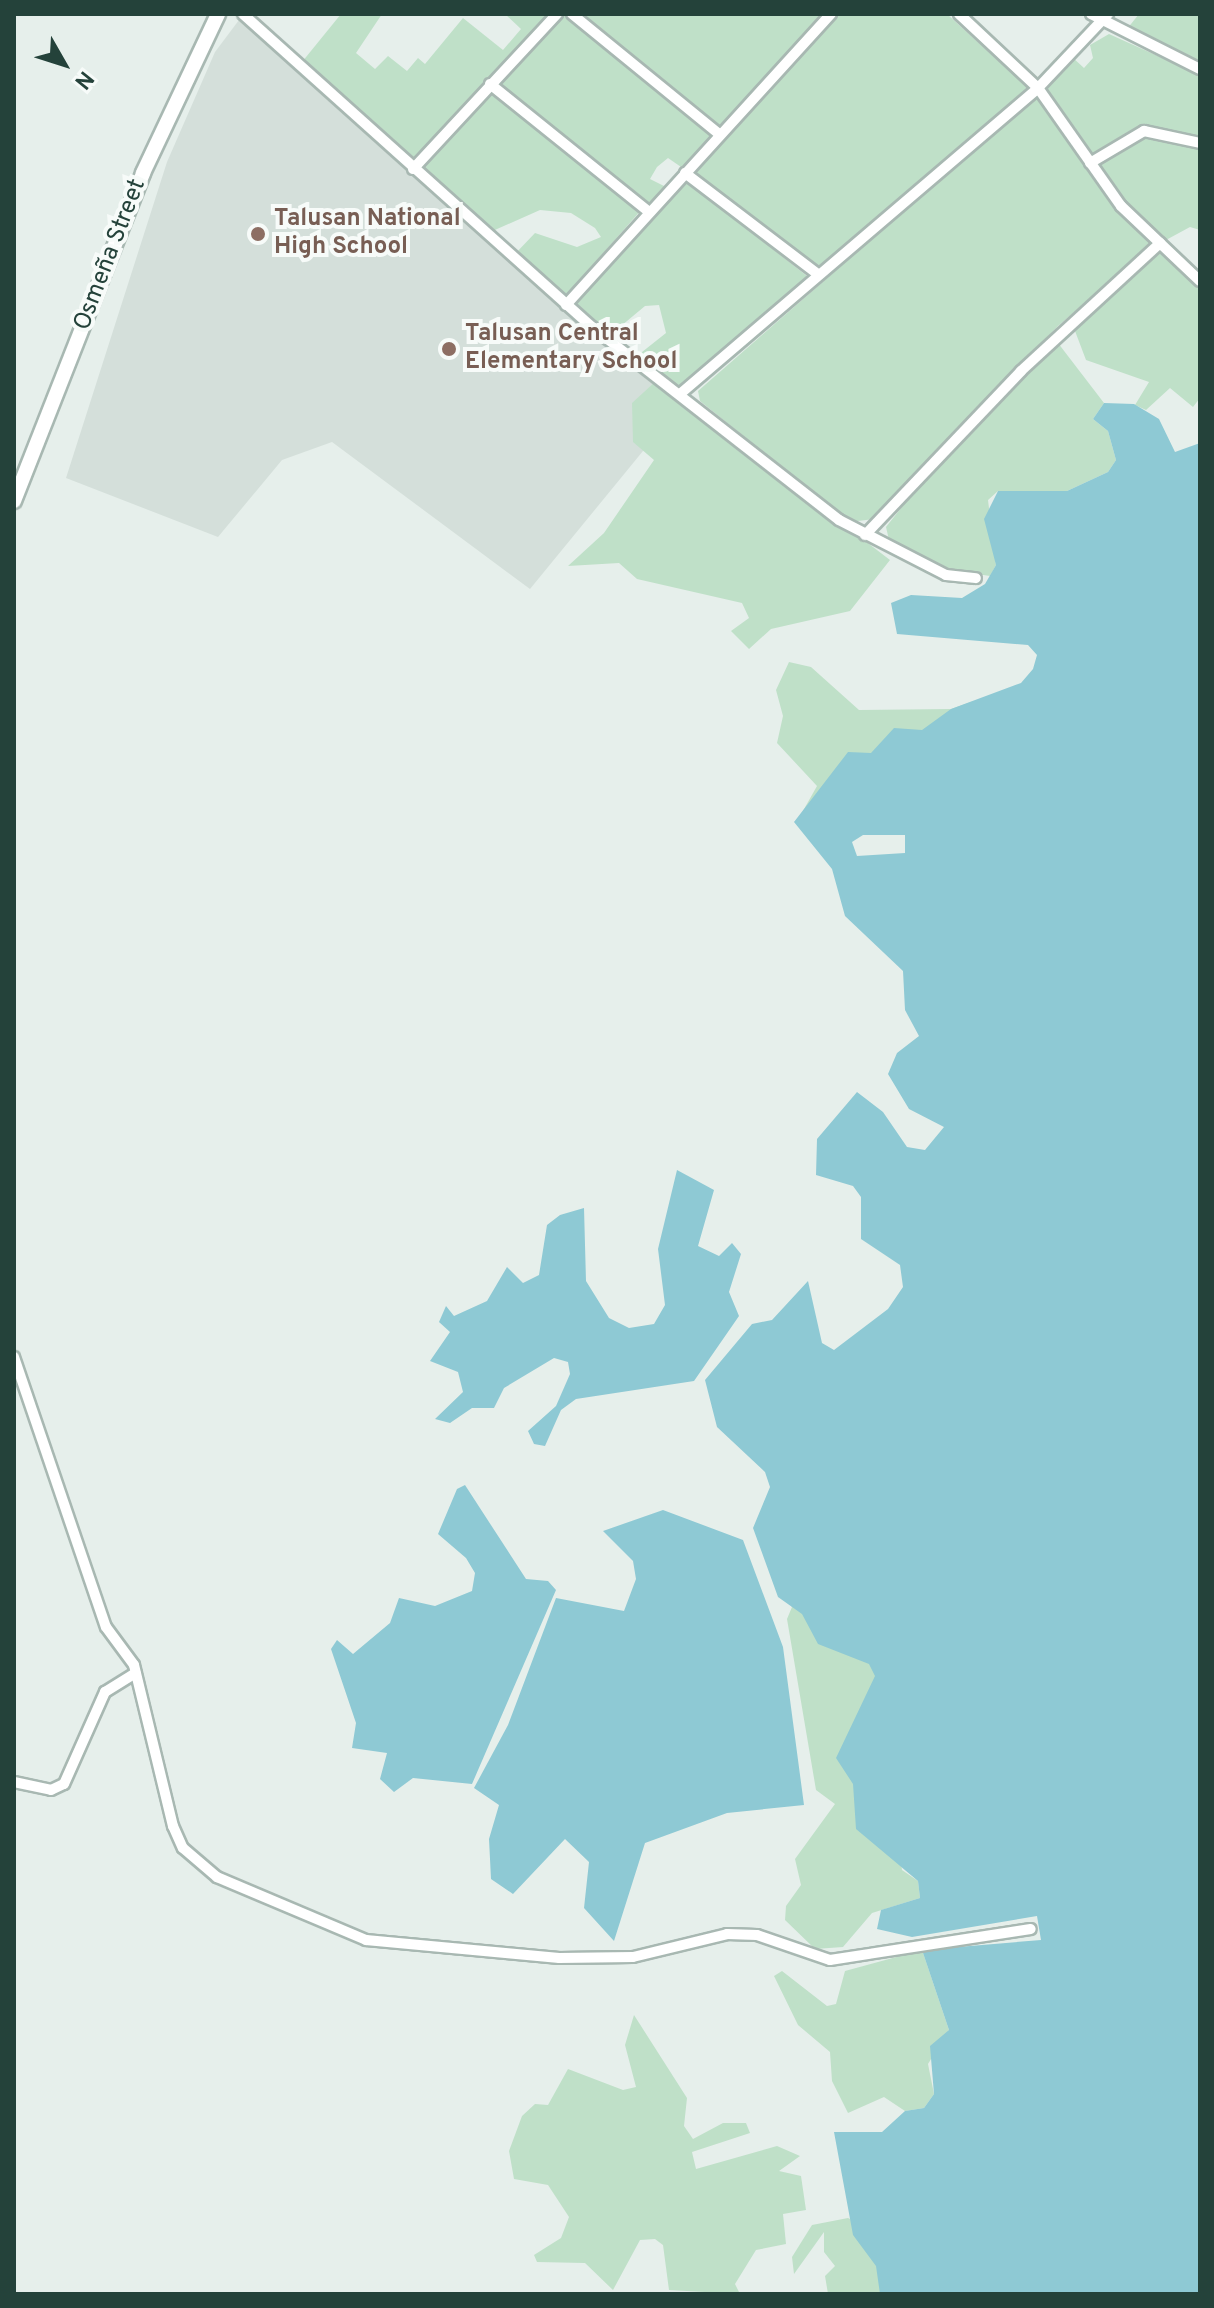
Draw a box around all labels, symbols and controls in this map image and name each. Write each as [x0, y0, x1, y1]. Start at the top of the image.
north arrow [24, 24, 104, 104]
text: N [68, 65, 99, 94]
street label: Osmeña Street [69, 175, 153, 335]
place label: Talusan National High School [274, 206, 461, 262]
marker: Talusan National High School [249, 225, 267, 243]
place label: Talusan Central Elementary School [465, 321, 677, 377]
marker: Talusan Central Elementary School [440, 340, 458, 358]

